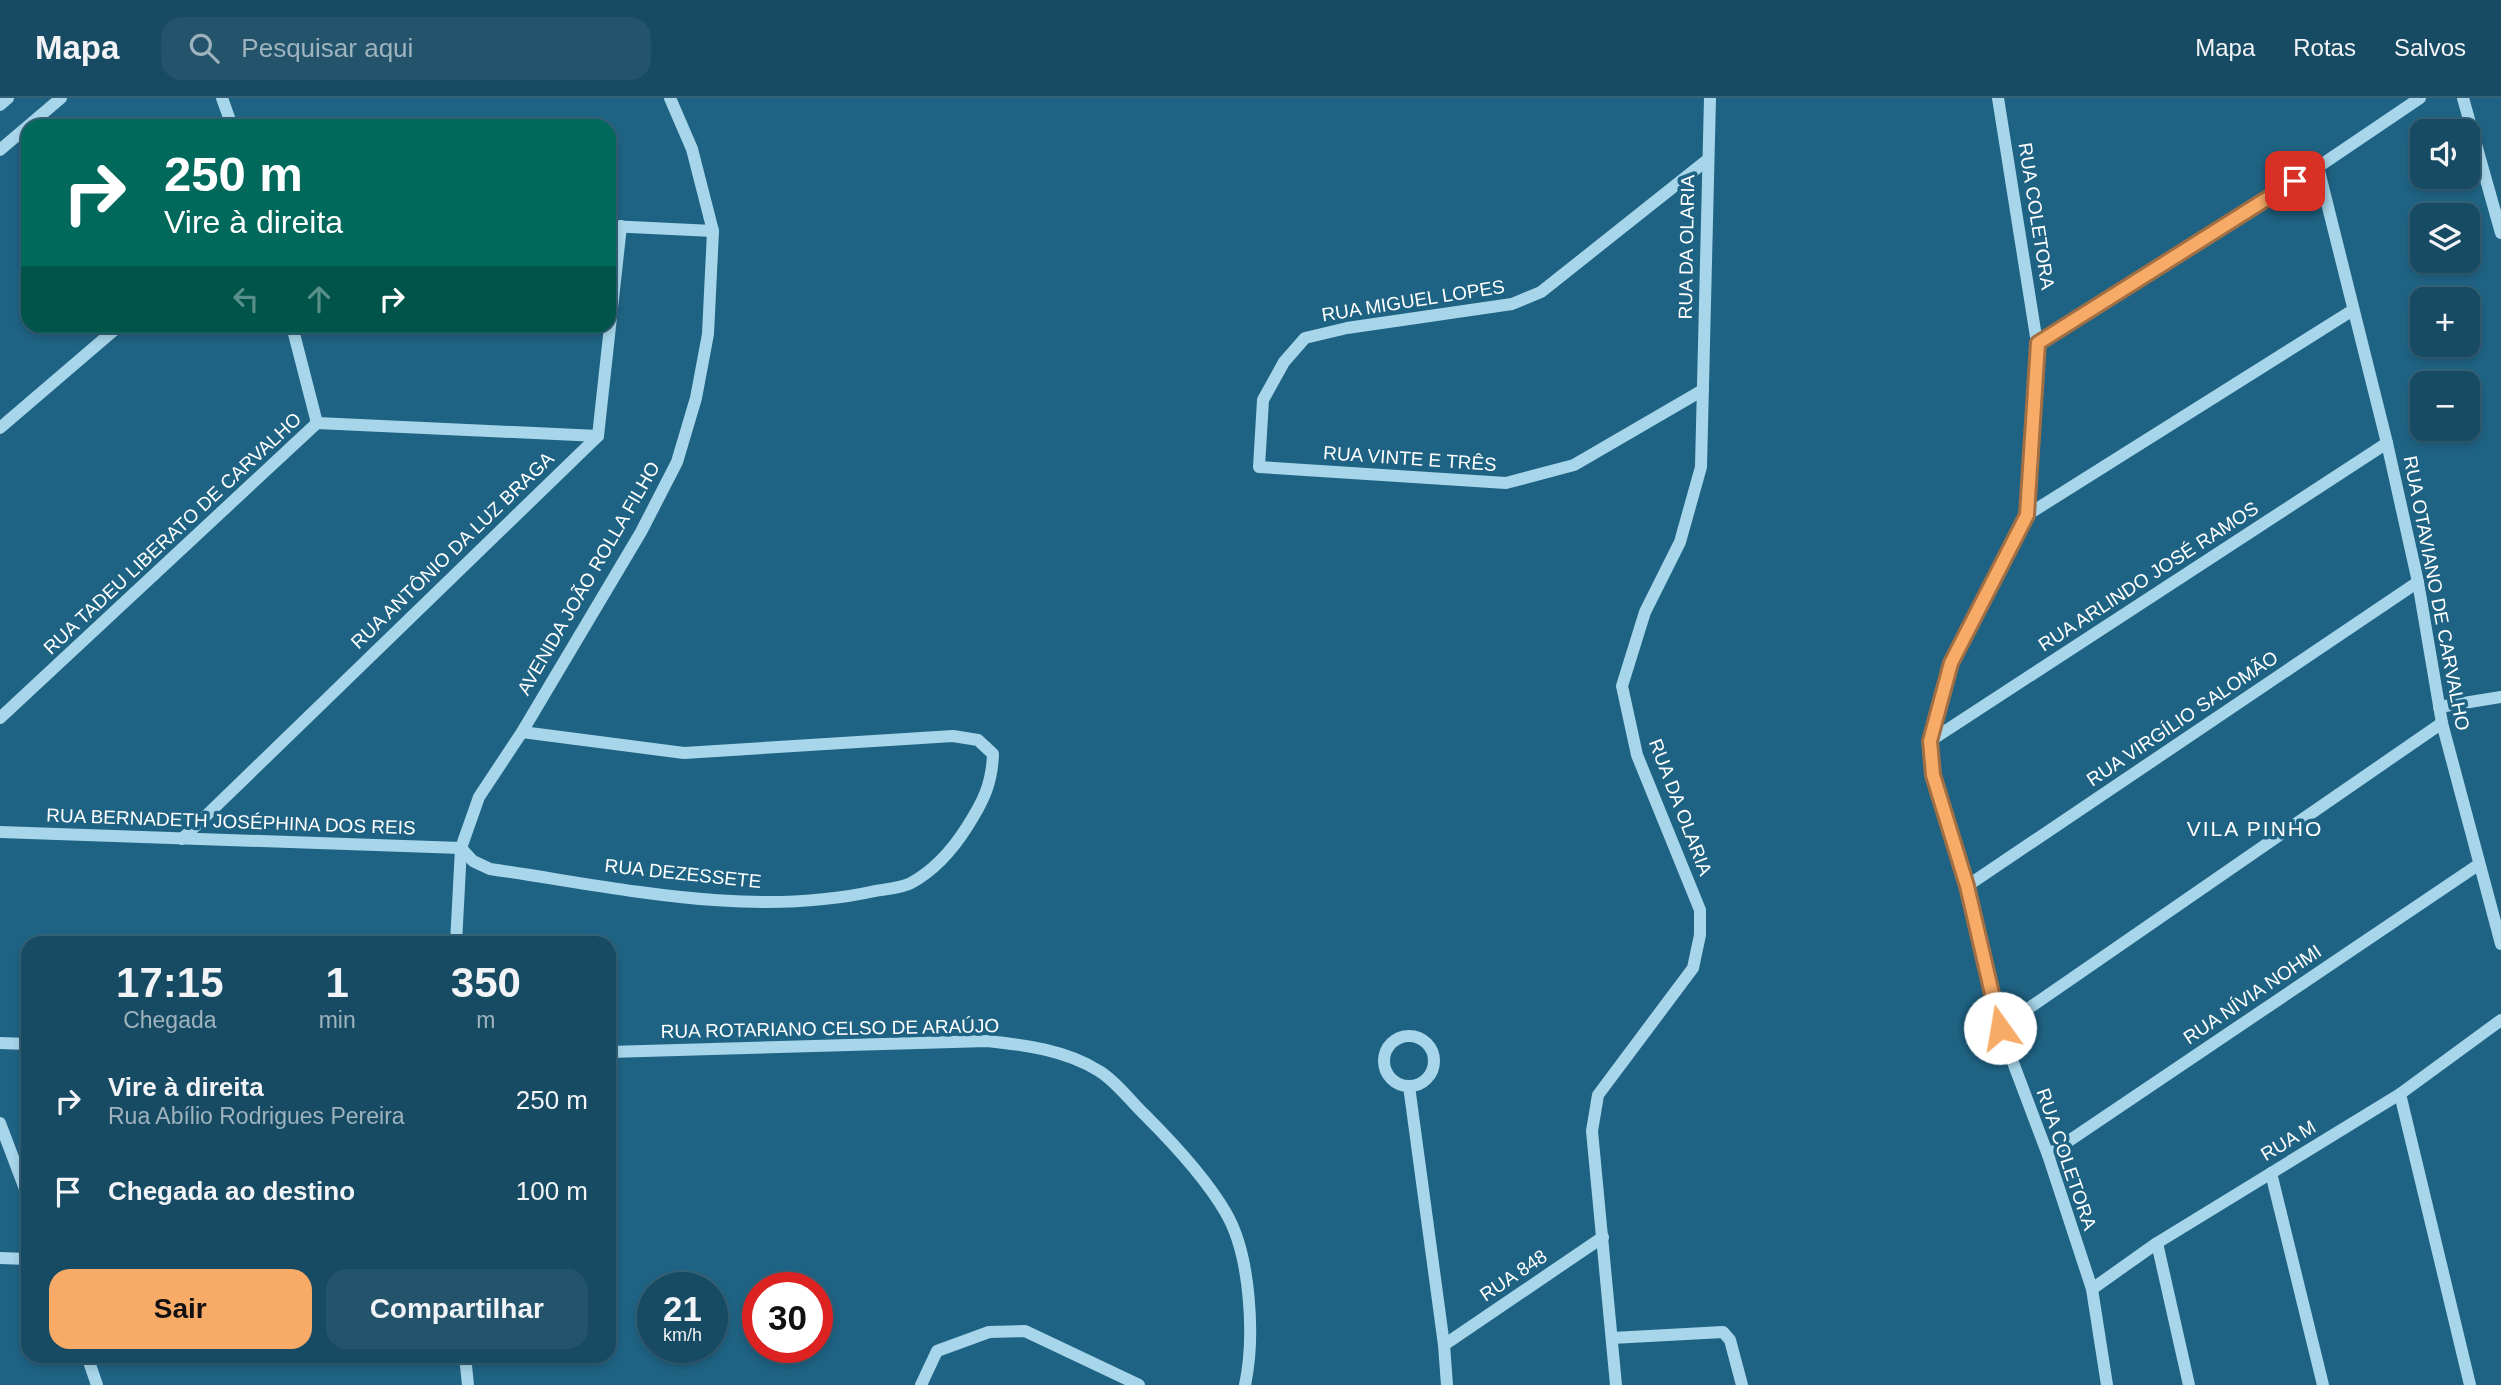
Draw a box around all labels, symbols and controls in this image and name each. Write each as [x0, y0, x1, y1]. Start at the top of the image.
search box [161, 17, 651, 80]
text: Mapa [35, 29, 119, 66]
icon: search [185, 29, 223, 67]
text: Pesquisar aqui [241, 33, 413, 63]
text: Mapa [2195, 34, 2255, 61]
text: Rotas [2293, 34, 2356, 61]
text: Salvos [2394, 34, 2466, 61]
map controls [2410, 119, 2480, 441]
button: sound [2410, 119, 2480, 189]
street label: RUA COLETORA [2015, 141, 2059, 291]
icon: right [49, 147, 140, 238]
text: 250 m [164, 147, 303, 201]
pin [2265, 151, 2325, 211]
icon: arrive [2276, 162, 2314, 200]
street label: RUA DA OLARIA [1675, 174, 1698, 320]
button: layers [2410, 203, 2480, 273]
text: Vire à direita [164, 204, 343, 240]
street label: RUA MIGUEL LOPES [1320, 276, 1506, 325]
icon: left [227, 280, 265, 318]
icon: ahead [300, 280, 338, 318]
icon: right [373, 280, 411, 318]
button: + [2410, 287, 2480, 357]
button: − [2410, 371, 2480, 441]
street label: RUA TADEU LIBERATO DE CARVALHO [39, 408, 305, 658]
street label: RUA VINTE E TRÊS [1323, 442, 1497, 475]
street label: RUA ANTÔNIO DA LUZ BRAGA [347, 448, 558, 653]
street label: RUA OTAVIANO DE CARVALHO [2400, 454, 2473, 732]
street label: AVENIDA JOÃO ROLLA FILHO [513, 458, 664, 699]
street label: RUA ARLINDO JOSÉ RAMOS [2035, 497, 2262, 655]
street label: RUA VIRGÍLIO SALOMÃO [2083, 647, 2282, 790]
street label: RUA DA OLARIA [1645, 736, 1716, 879]
street label: RUA BERNADETH JOSÉPHINA DOS REIS [46, 805, 416, 838]
district label: VILA PINHO [2187, 817, 2323, 840]
street label: RUA DEZESSETE [604, 855, 762, 892]
street label: RUA NÍVIA NOHMI [2179, 941, 2325, 1048]
text: 17:15 [116, 959, 224, 1006]
text: 1 [325, 959, 349, 1006]
text: 350 [451, 959, 521, 1006]
position arrow [1963, 991, 2037, 1065]
text: Chegada [123, 1007, 217, 1033]
text: min [319, 1007, 356, 1033]
text: m [476, 1007, 495, 1033]
street label: RUA ROTARIANO CELSO DE ARAÚJO [661, 1015, 999, 1042]
text: Vire à direita [108, 1072, 264, 1102]
icon: right [49, 1082, 87, 1120]
text: 250 m [516, 1085, 588, 1115]
street label: RUA COLETORA [2032, 1086, 2101, 1233]
text: Rua Abílio Rodrigues Pereira [108, 1103, 405, 1129]
street label: RUA M [2257, 1116, 2319, 1165]
icon: arrive [49, 1173, 87, 1211]
text: Chegada ao destino [108, 1176, 355, 1206]
text: 100 m [516, 1176, 588, 1206]
street label: RUA 848 [1476, 1245, 1551, 1305]
button: Sair [49, 1269, 312, 1349]
button: Compartilhar [326, 1269, 588, 1349]
speed limit sign: 30 [742, 1272, 833, 1363]
text: 21 [663, 1289, 702, 1328]
text: km/h [663, 1325, 702, 1345]

